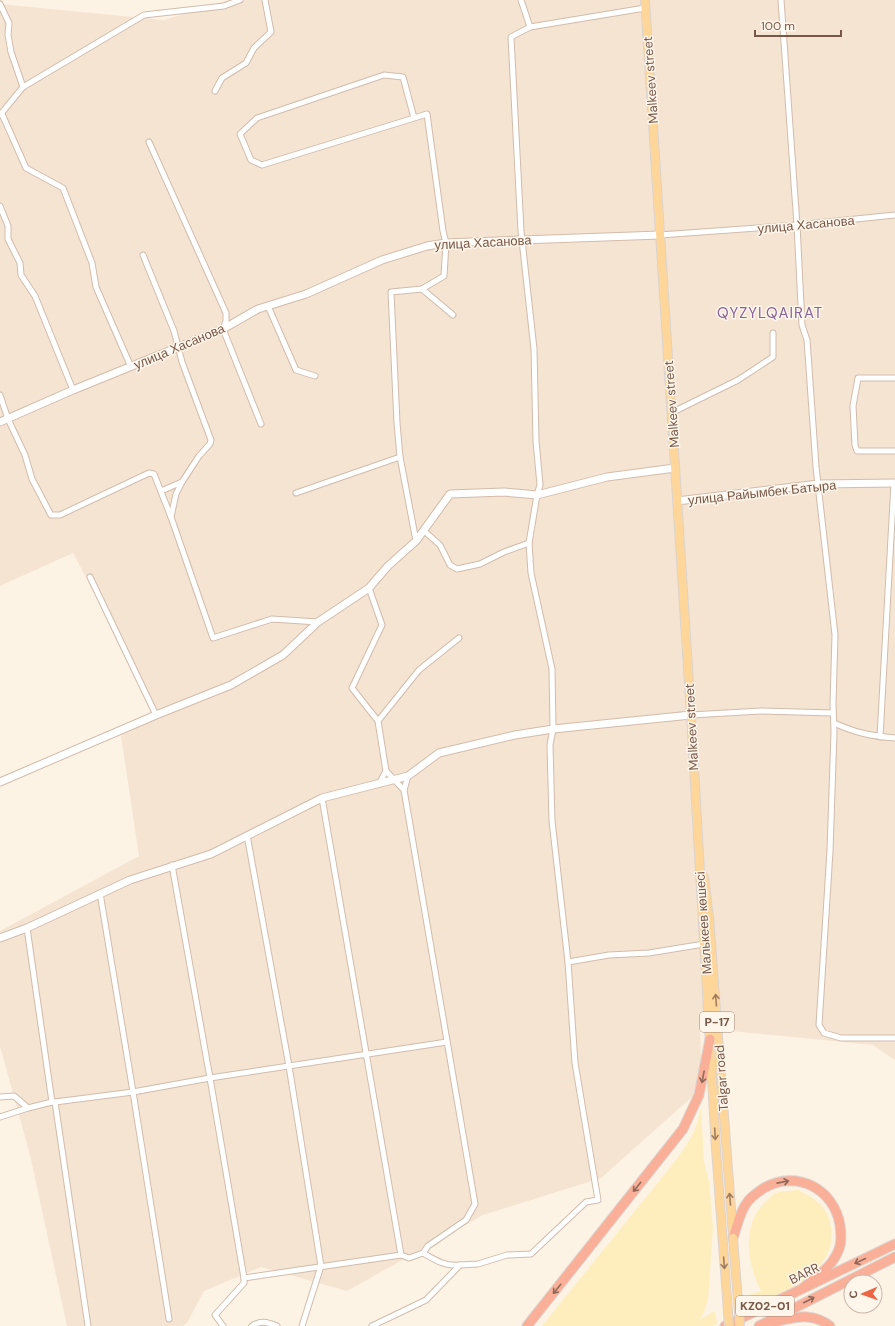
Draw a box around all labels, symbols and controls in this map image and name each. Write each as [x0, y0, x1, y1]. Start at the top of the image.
scale bar [755, 12, 841, 38]
text: 100 m [761, 18, 795, 34]
street label: Malkeev street [639, 36, 662, 124]
street label: улица Хасанова [757, 212, 856, 237]
street label: улица Хасанова [434, 231, 533, 254]
district label: QYZYLQAIRAT [717, 303, 823, 323]
street label: улица Хасанова [131, 319, 228, 373]
street label: Malkeev street [660, 360, 683, 448]
street label: улица Райымбек Батыра [687, 476, 838, 509]
street label: Malkeev street [681, 683, 702, 771]
street label: Малькеев көшесі [691, 871, 716, 975]
one-way arrow [712, 994, 719, 1007]
road number: P-17 [700, 1012, 734, 1032]
street label: Talgar road [711, 1044, 732, 1112]
one-way arrow [698, 1070, 706, 1083]
one-way arrow [711, 1127, 719, 1140]
one-way arrow [776, 1177, 789, 1185]
one-way arrow [633, 1182, 642, 1193]
one-way arrow [727, 1193, 734, 1206]
one-way arrow [721, 1256, 728, 1269]
one-way arrow [854, 1258, 866, 1265]
street label: BARR [786, 1259, 822, 1288]
north arrow [843, 1274, 883, 1314]
one-way arrow [552, 1284, 561, 1295]
text: С [846, 1290, 860, 1299]
road number: KZ02-01 [736, 1296, 794, 1316]
one-way arrow [803, 1296, 815, 1303]

